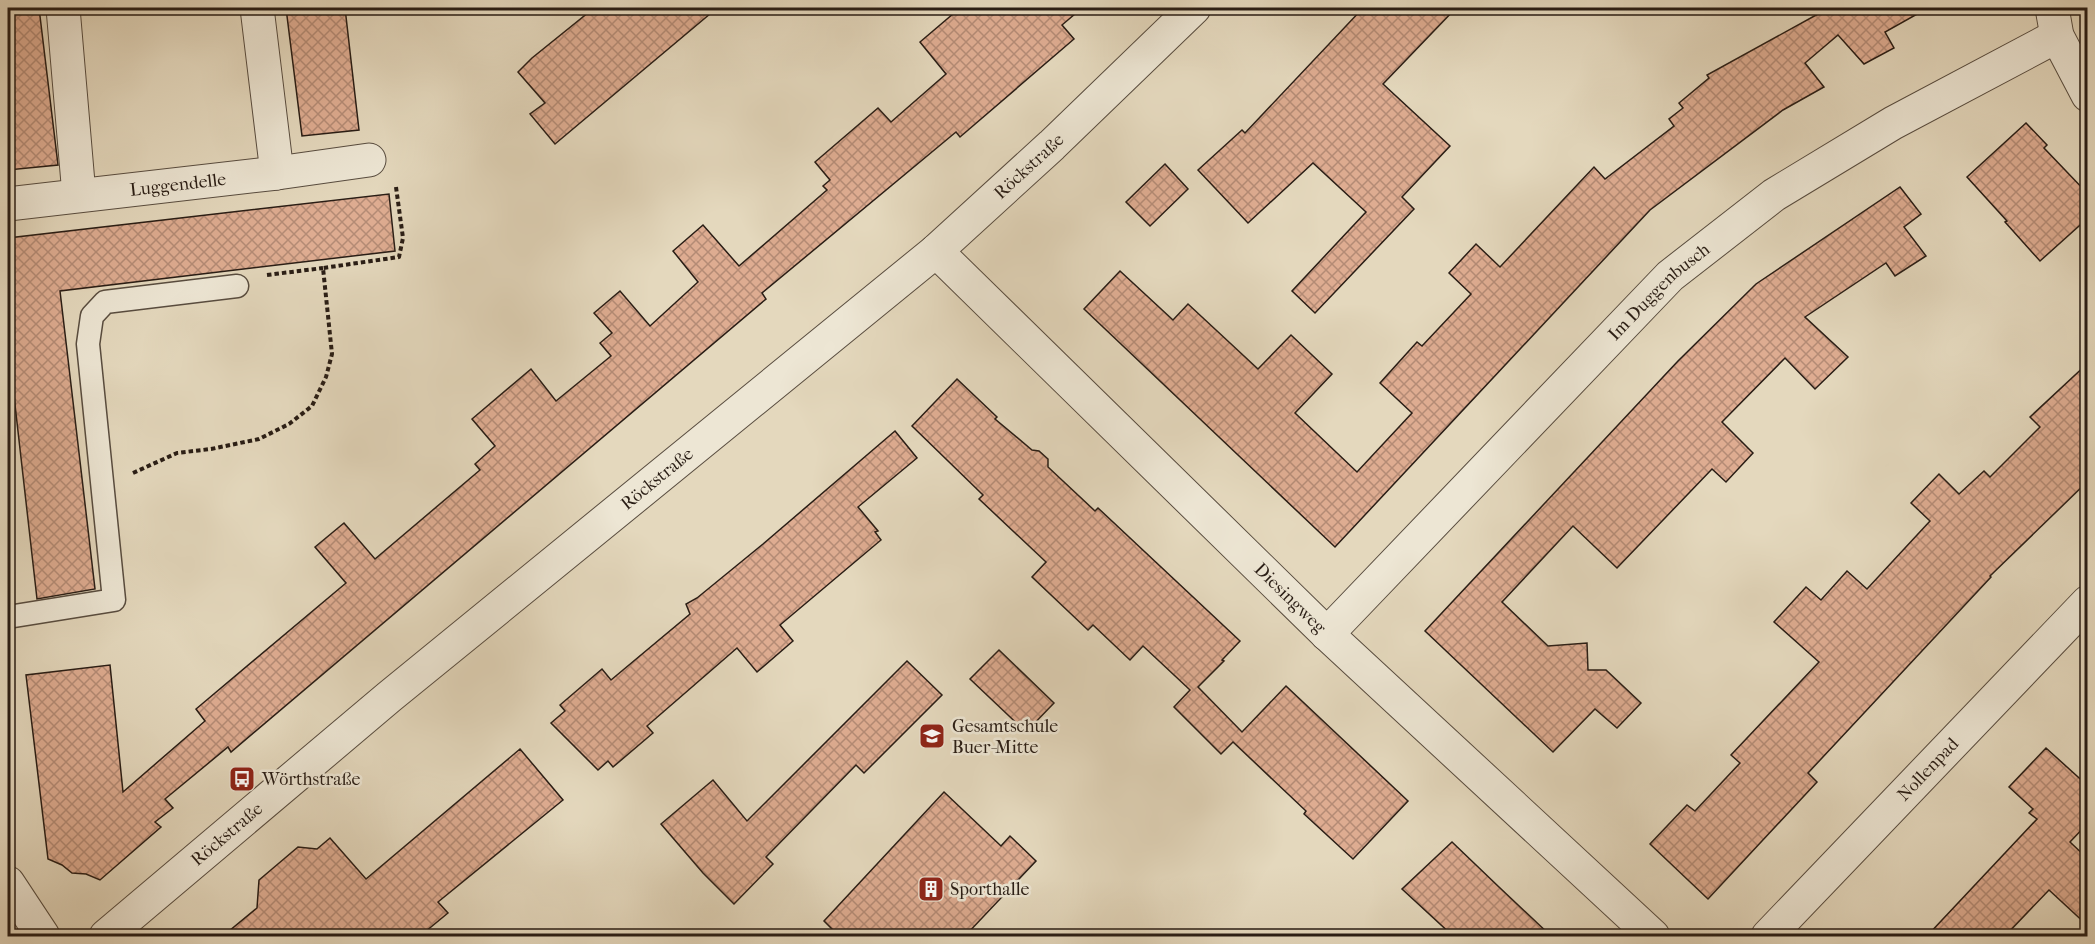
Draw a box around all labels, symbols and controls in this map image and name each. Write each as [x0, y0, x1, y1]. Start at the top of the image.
street label: Röckstraße [990, 129, 1068, 204]
street label: Luggendelle [129, 169, 227, 201]
street label: Im Duggenbusch [1604, 239, 1714, 345]
street label: Röckstraße [617, 443, 698, 515]
street label: Diesingweg [1250, 559, 1330, 638]
place label: Gesamtschule Buer-Mitte [952, 716, 1058, 758]
school or university icon: Gesamtschule Buer-Mitte [917, 721, 947, 751]
street label: Nollenpad [1893, 733, 1963, 805]
bus stop icon: Wörthstraße [227, 764, 257, 794]
place label: Wörthstraße [261, 769, 360, 790]
street label: Röckstraße [187, 798, 267, 871]
building icon: Sporthalle [916, 874, 946, 904]
place label: Sporthalle [950, 879, 1029, 900]

